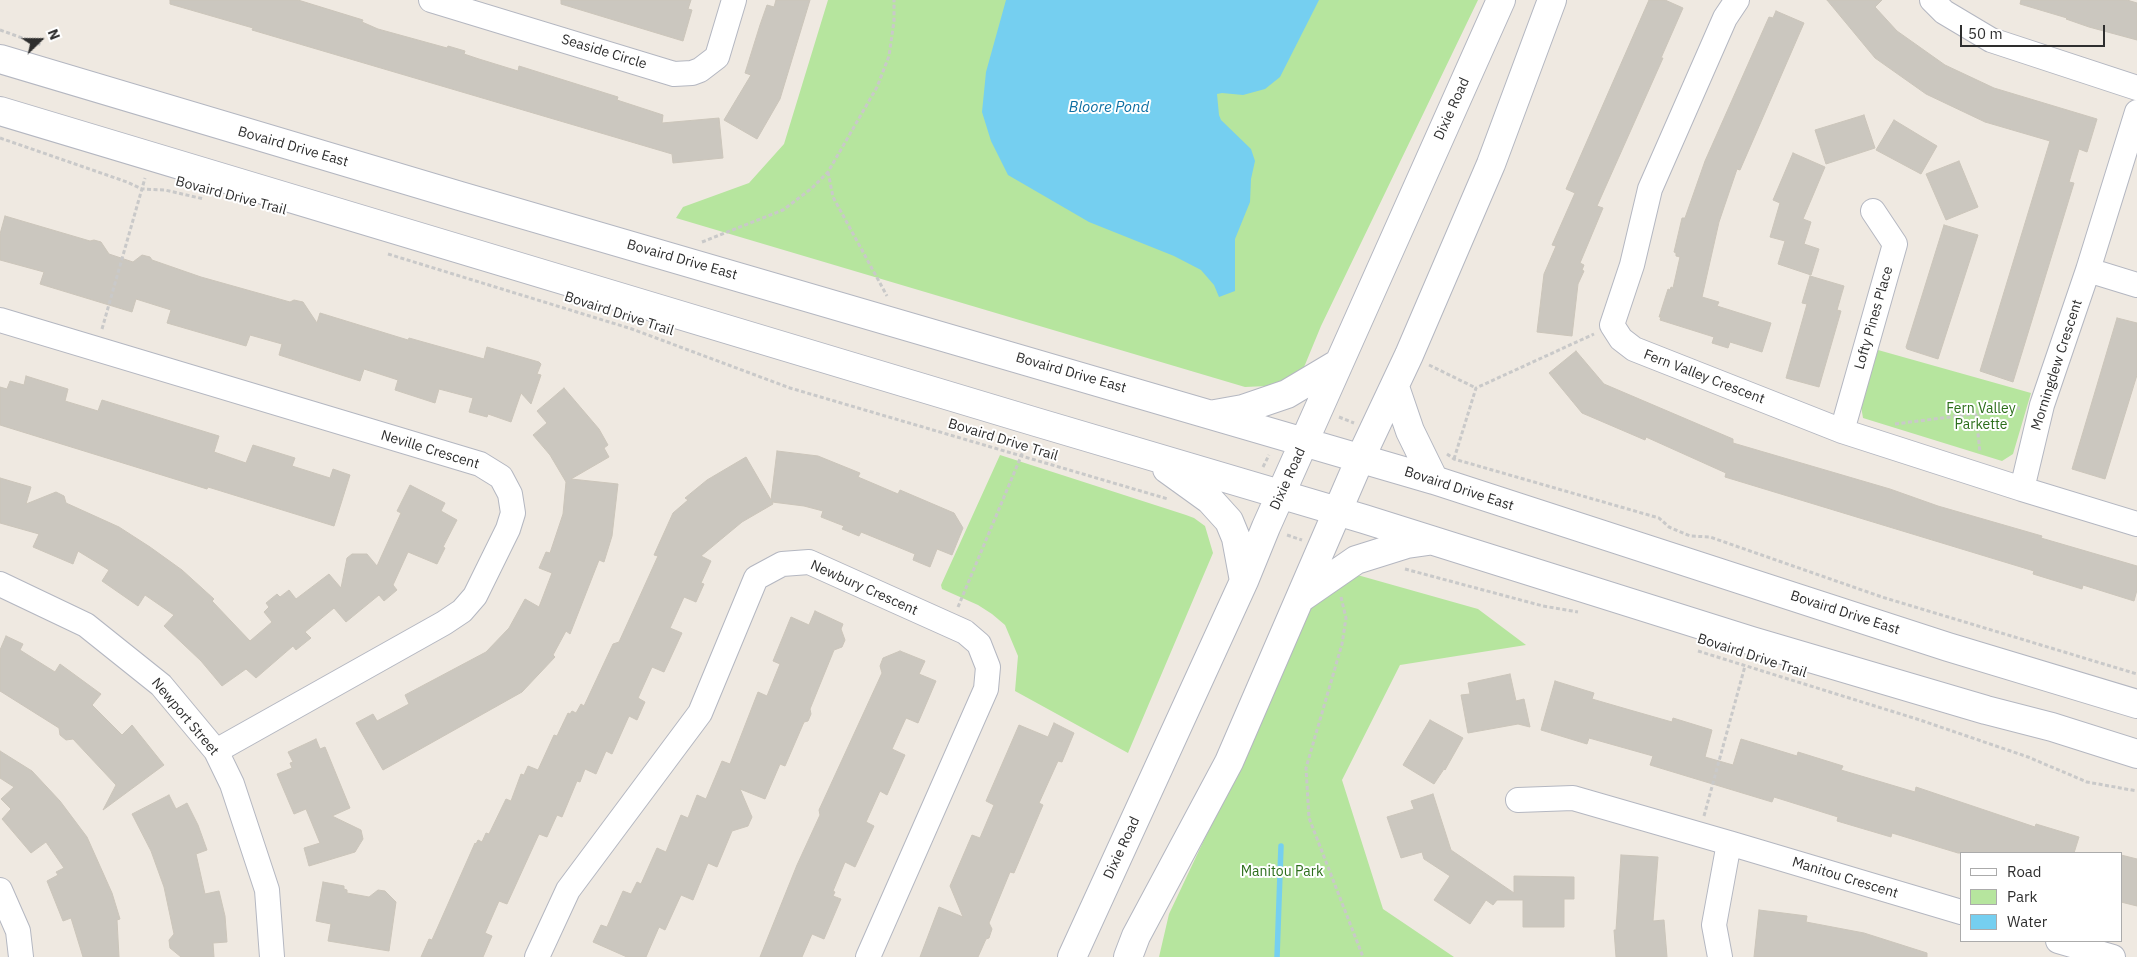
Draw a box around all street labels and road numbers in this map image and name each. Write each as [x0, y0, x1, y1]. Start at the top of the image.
street label: Seaside Circle [559, 31, 649, 73]
street label: Dixie Road [1431, 75, 1473, 143]
street label: Bovaird Drive East [236, 123, 350, 171]
street label: Bovaird Drive Trail [174, 173, 288, 219]
street label: Bovaird Drive East [625, 236, 739, 284]
street label: Lofty Pines Place [1851, 264, 1897, 372]
street label: Bovaird Drive Trail [562, 288, 676, 340]
street label: Morningdew Crescent [2028, 297, 2086, 433]
street label: Fern Valley Crescent [1641, 346, 1767, 408]
street label: Bovaird Drive East [1014, 349, 1128, 397]
street label: Bovaird Drive Trail [946, 415, 1060, 465]
street label: Neville Crescent [379, 427, 481, 473]
street label: Dixie Road [1267, 445, 1309, 513]
street label: Bovaird Drive East [1402, 463, 1516, 515]
street label: Newbury Crescent [808, 557, 920, 619]
street label: Bovaird Drive East [1788, 587, 1902, 639]
street label: Bovaird Drive Trail [1695, 630, 1809, 682]
street label: Newport Street [148, 675, 222, 759]
street label: Dixie Road [1100, 814, 1144, 882]
street label: Manitou Crescent [1790, 854, 1900, 902]

